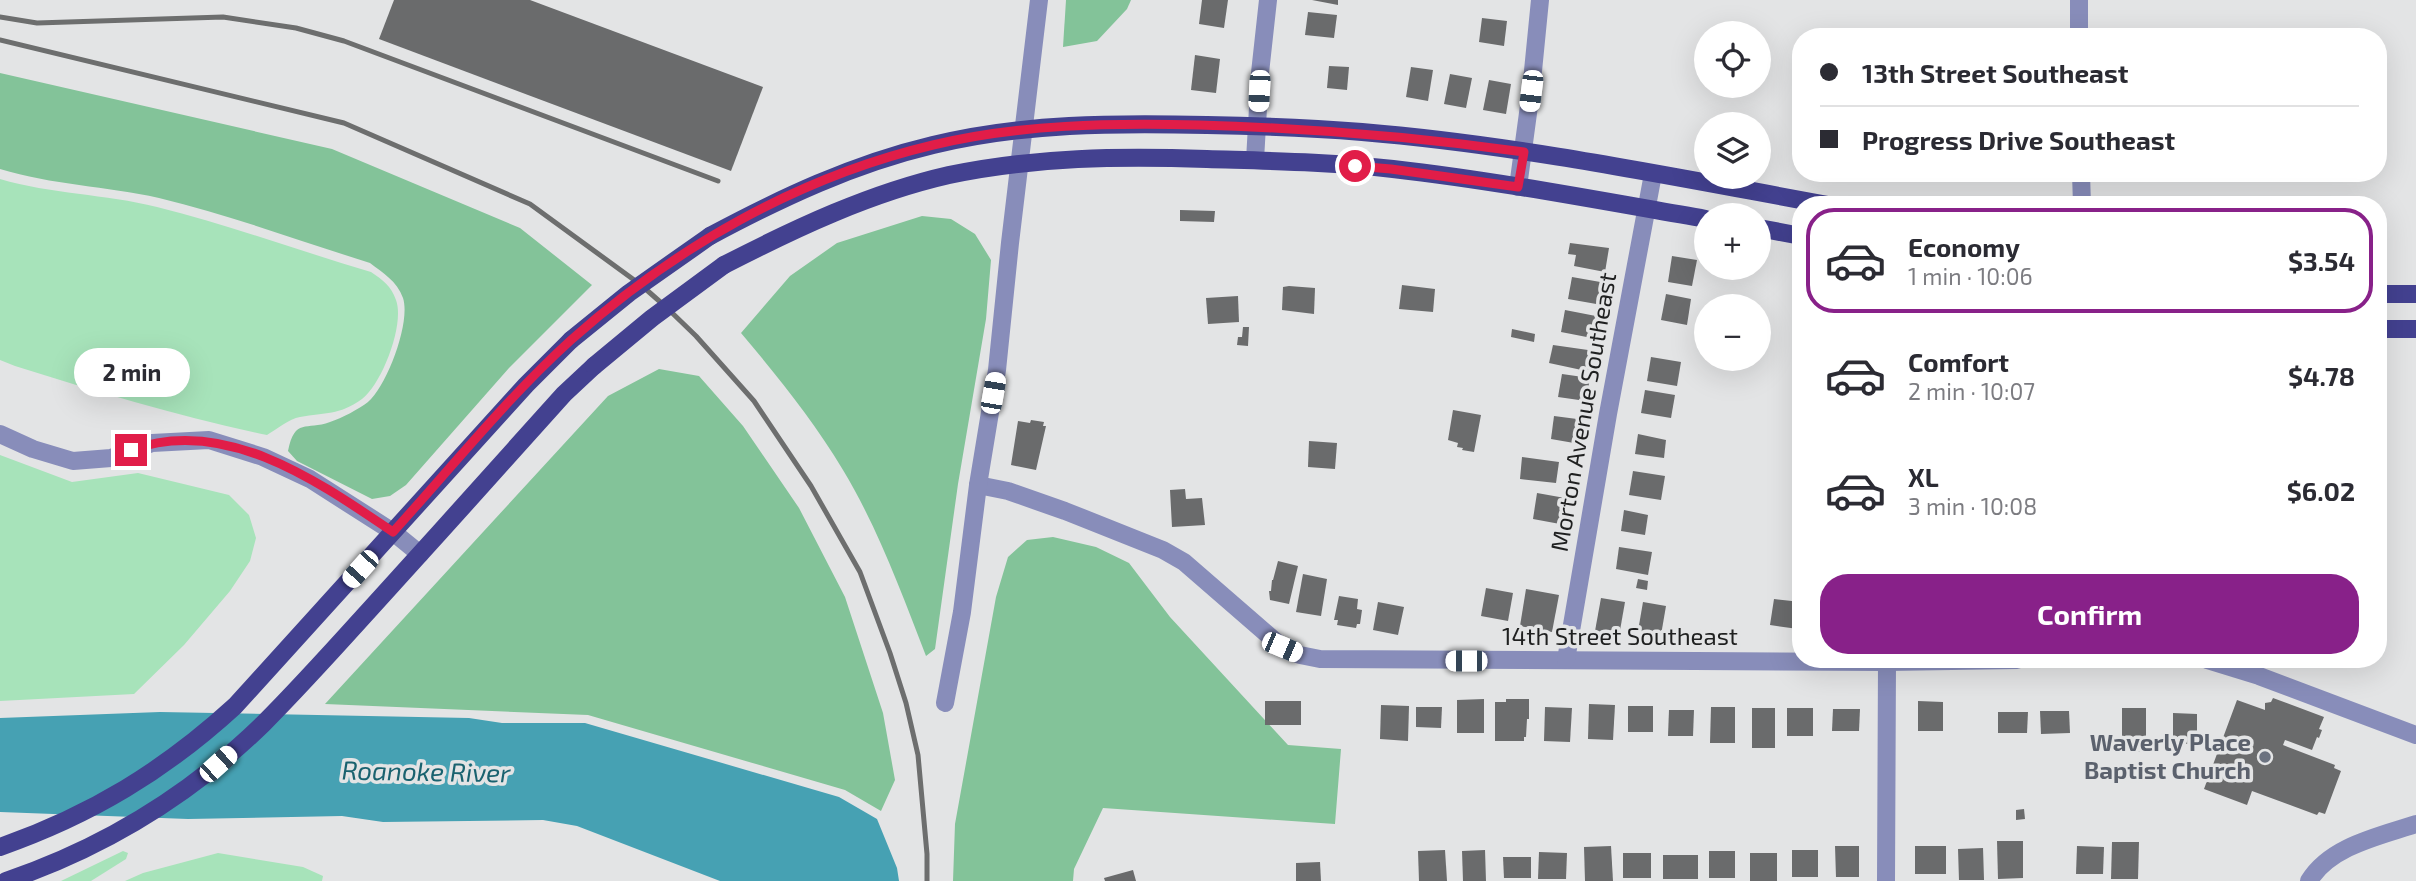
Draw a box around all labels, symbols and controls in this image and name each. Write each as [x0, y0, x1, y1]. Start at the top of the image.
map controls [1694, 21, 1771, 371]
button: locate [1694, 21, 1771, 98]
text: 13th Street Southeast [1862, 57, 2128, 88]
car [1248, 69, 1271, 113]
car [1519, 69, 1544, 113]
button: layers [1694, 112, 1771, 189]
text: Progress Drive Southeast [1862, 124, 2175, 155]
route start [1339, 150, 1371, 182]
button: + [1694, 203, 1771, 280]
icon: car [1824, 229, 1887, 292]
text: Economy [1908, 231, 2020, 262]
text: $3.54 [2288, 245, 2355, 276]
text: 1 min · 10:06 [1908, 262, 2033, 290]
street label: Morton Avenue Southeast [1544, 270, 1621, 554]
button: − [1694, 294, 1771, 371]
icon: car [1824, 344, 1887, 407]
text: Comfort [1908, 346, 2009, 377]
callout: 2 min [73, 349, 189, 398]
text: 2 min [103, 358, 161, 386]
text: $4.78 [2288, 360, 2355, 391]
car [980, 370, 1007, 416]
text: 2 min · 10:07 [1908, 377, 2035, 405]
route end [115, 434, 147, 466]
icon: car [1824, 459, 1887, 522]
text: XL [1908, 461, 1939, 492]
text: $6.02 [2287, 475, 2355, 506]
text: 3 min · 10:08 [1908, 492, 2037, 520]
car [339, 546, 382, 592]
button: Confirm [1820, 574, 2359, 654]
street label: 14th Street Southeast [1502, 621, 1738, 650]
car [1259, 629, 1306, 665]
car [1446, 651, 1488, 672]
place label: Waverly Place Baptist Church [2084, 727, 2251, 784]
car [196, 742, 241, 786]
marker: Waverly Place Baptist Church [2257, 749, 2273, 765]
water label: Roanoke River [341, 754, 511, 787]

